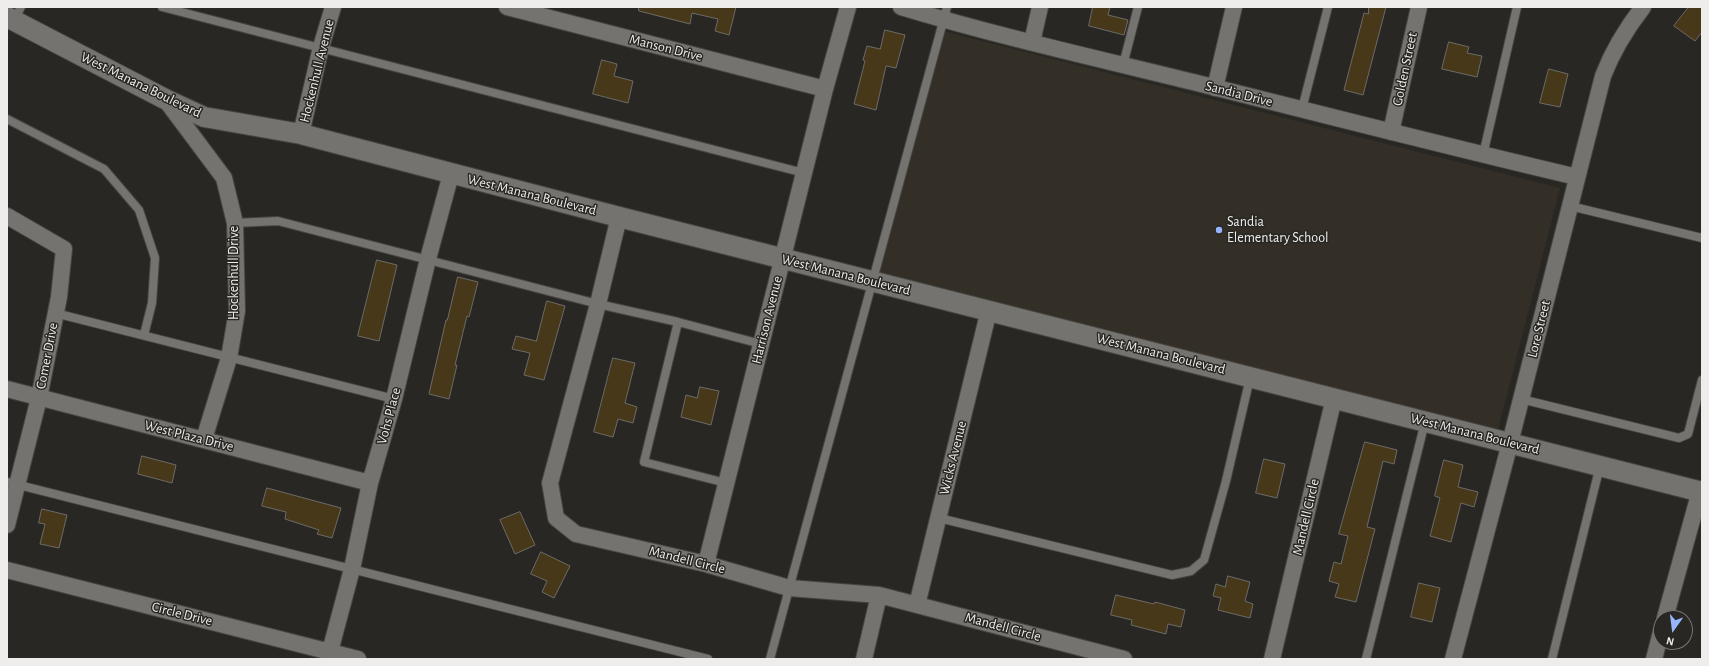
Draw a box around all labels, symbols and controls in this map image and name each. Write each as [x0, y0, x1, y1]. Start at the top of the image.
street label: Hockenhull Avenue [296, 18, 338, 124]
street label: Manson Drive [628, 31, 704, 65]
street label: Golden Street [1389, 31, 1421, 107]
street label: West Manana Boulevard [78, 48, 204, 122]
street label: Sandia Drive [1204, 78, 1274, 110]
street label: West Manana Boulevard [466, 171, 598, 219]
place label: Sandia Elementary School [1227, 214, 1328, 246]
marker: Sandia Elementary School [1214, 225, 1224, 235]
street label: Hockenhull Drive [226, 226, 242, 320]
street label: West Manana Boulevard [780, 251, 912, 299]
street label: Harrison Avenue [748, 274, 786, 366]
street label: Lore Street [1524, 299, 1554, 359]
street label: Comer Drive [32, 321, 62, 391]
street label: West Manana Boulevard [1095, 330, 1227, 378]
street label: Vohs Place [373, 386, 405, 446]
street label: West Manana Boulevard [1409, 410, 1541, 458]
street label: West Plaza Drive [143, 417, 235, 455]
street label: Wicks Avenue [936, 419, 970, 497]
street label: Mandell Circle [1289, 477, 1323, 557]
street label: Mandell Circle [647, 542, 727, 578]
street label: Circle Drive [150, 598, 214, 630]
street label: Mandell Circle [963, 609, 1043, 645]
north arrow [1653, 610, 1693, 650]
text: N [1665, 635, 1675, 647]

